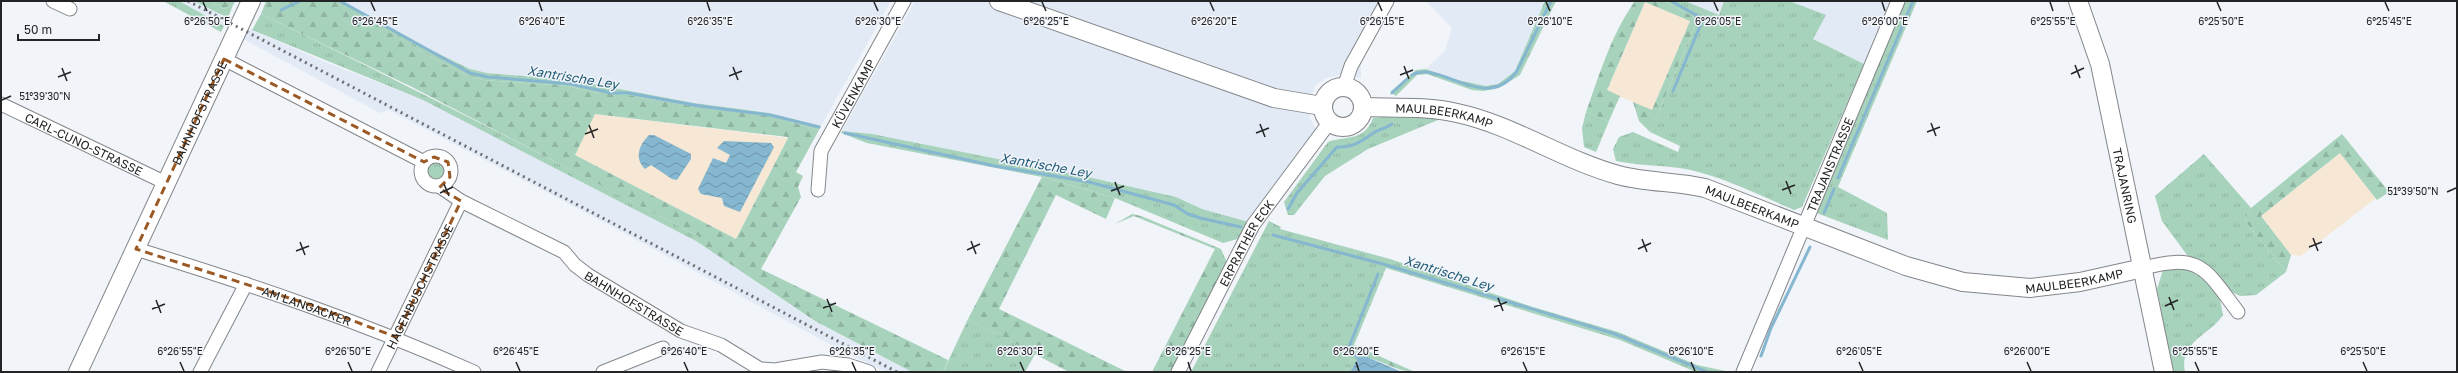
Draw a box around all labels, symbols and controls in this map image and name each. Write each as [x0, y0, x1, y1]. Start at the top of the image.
text: 6°26'50"E [184, 15, 230, 27]
text: 6°26'45"E [352, 15, 398, 27]
text: 6°26'40"E [519, 15, 565, 27]
text: 6°26'35"E [687, 15, 733, 27]
text: 6°26'30"E [855, 15, 901, 27]
text: 6°26'25"E [1023, 15, 1069, 27]
text: 6°26'20"E [1191, 15, 1237, 27]
text: 6°26'15"E [1360, 15, 1404, 27]
text: 6°26'10"E [1527, 15, 1573, 27]
text: 6°26'05"E [1695, 15, 1741, 27]
text: 6°26'00"E [1862, 15, 1908, 27]
text: 6°25'55"E [2030, 15, 2076, 27]
text: 6°25'50"E [2198, 15, 2244, 27]
text: 6°25'45"E [2366, 15, 2412, 27]
scale bar [18, 16, 99, 42]
text: 50 m [24, 22, 52, 37]
street label: KÜVENKAMP [828, 56, 878, 130]
street label: BAHNHOFSTRASSE [168, 58, 230, 167]
water label: Xantrische Ley [526, 62, 621, 92]
text: 51°39'30"N [19, 90, 71, 102]
street label: MAULBEERKAMP [1395, 100, 1495, 131]
street label: CARL-CUNO-STRASSE [23, 109, 145, 178]
street label: TRAJANSTRASSE [1803, 115, 1856, 214]
street label: TRAJANRING [2110, 147, 2140, 225]
water label: Xantrische Ley [999, 149, 1094, 181]
street label: MAULBEERKAMP [1703, 181, 1801, 231]
text: 51°39'50"N [2387, 185, 2439, 197]
street label: ERPRATHER ECK [1216, 197, 1277, 289]
street label: HAGENBUSCHSTRASSE [383, 221, 456, 352]
water label: Xantrische Ley [1403, 252, 1497, 295]
street label: MAULBEERKAMP [2024, 265, 2125, 296]
street label: BAHNHOFSTRASSE [582, 267, 687, 338]
street label: AM LANGACKER [260, 283, 354, 328]
text: 6°26'55"E [157, 345, 203, 357]
text: 6°26'50"E [325, 345, 371, 357]
text: 6°26'45"E [493, 345, 539, 357]
text: 6°26'40"E [661, 345, 707, 357]
text: 6°26'35"E [829, 345, 875, 357]
text: 6°26'30"E [997, 345, 1043, 357]
text: 6°26'25"E [1165, 345, 1211, 357]
text: 6°26'20"E [1333, 345, 1379, 357]
text: 6°26'15"E [1501, 345, 1545, 357]
text: 6°26'10"E [1668, 345, 1714, 357]
text: 6°26'05"E [1836, 345, 1882, 357]
text: 6°26'00"E [2004, 345, 2050, 357]
text: 6°25'55"E [2172, 345, 2218, 357]
text: 6°25'50"E [2340, 345, 2386, 357]

